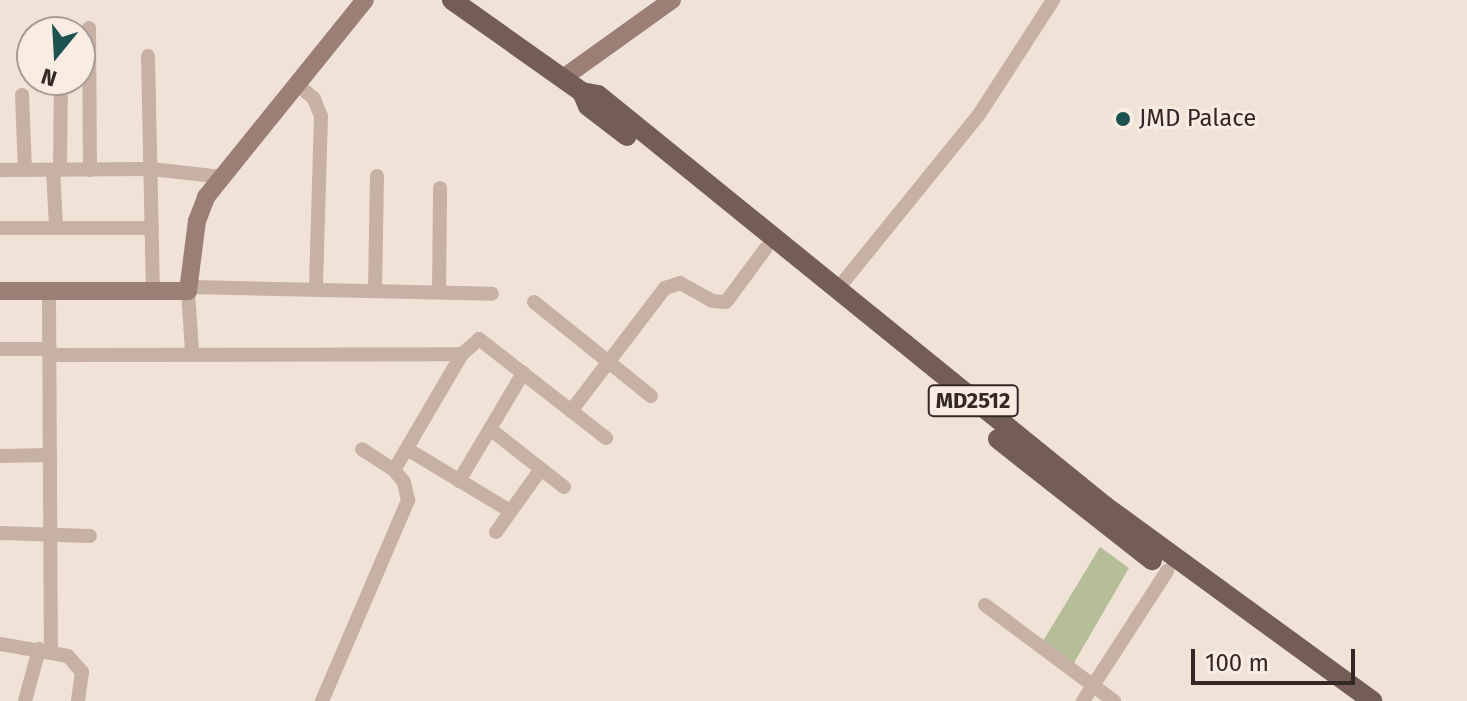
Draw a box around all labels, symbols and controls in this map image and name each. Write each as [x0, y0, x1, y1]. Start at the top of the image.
north arrow [16, 16, 96, 96]
text: N [38, 62, 60, 92]
place label: JMD Palace [1139, 105, 1256, 133]
marker: JMD Palace [1114, 110, 1132, 128]
road number: MD2512 [927, 383, 1019, 419]
scale bar [1195, 633, 1359, 683]
text: 100 m [1205, 649, 1269, 677]

